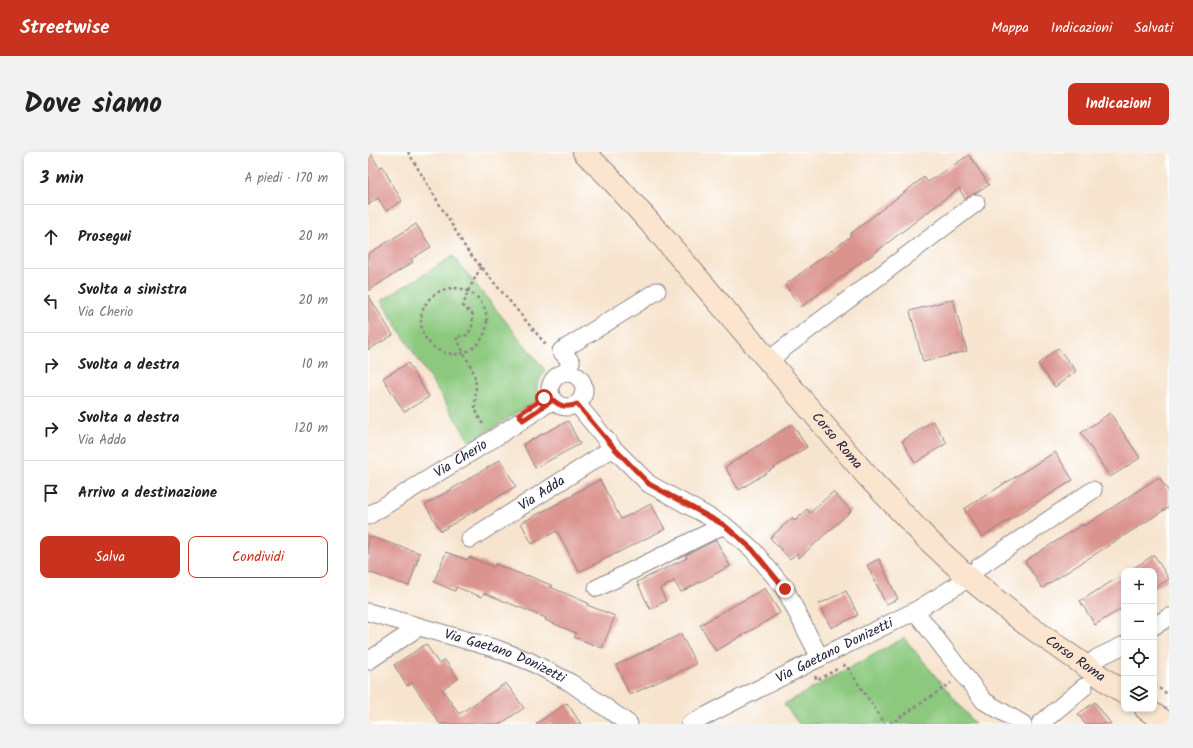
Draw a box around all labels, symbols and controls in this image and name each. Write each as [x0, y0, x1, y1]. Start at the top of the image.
text: Streetwise [20, 13, 110, 43]
text: Mappa [991, 17, 1029, 39]
text: Indicazioni [1051, 17, 1112, 39]
text: Salvati [1134, 17, 1173, 39]
text: Dove siamo [24, 82, 162, 127]
button: Indicazioni [1068, 83, 1169, 125]
text: 3 min [40, 165, 84, 192]
text: A piedi · 170 m [245, 168, 328, 189]
text: Prosegui [78, 225, 131, 249]
icon: ahead [40, 226, 62, 248]
text: 20 m [298, 226, 328, 247]
text: Svolta a sinistra [78, 278, 187, 302]
icon: left [40, 290, 62, 312]
text: 20 m [298, 290, 328, 311]
text: Via Cherio [78, 302, 133, 323]
text: Svolta a destra [78, 353, 179, 377]
icon: right [40, 354, 62, 376]
text: 10 m [302, 354, 328, 375]
route start [535, 389, 553, 407]
text: Svolta a destra [78, 406, 179, 430]
street label: Corso Roma [806, 407, 868, 474]
icon: right [40, 418, 62, 440]
text: 120 m [294, 418, 328, 439]
text: Via Adda [78, 430, 126, 451]
street label: Via Cherio [430, 434, 492, 484]
street label: Via Adda [514, 470, 570, 517]
text: Arrivo a destinazione [78, 481, 217, 505]
icon: arrive [40, 482, 62, 504]
button: Salva [40, 536, 180, 578]
button: Condividi [188, 536, 328, 578]
map controls [1121, 568, 1157, 712]
button: + [1121, 568, 1157, 604]
route end [776, 580, 794, 598]
button: − [1121, 604, 1157, 640]
street label: Via Gaetano Donizetti [772, 612, 898, 689]
street label: Via Gaetano Donizetti [442, 623, 570, 690]
street label: Corso Roma [1040, 630, 1110, 688]
button: locate [1121, 640, 1157, 676]
button: layers [1121, 676, 1157, 712]

